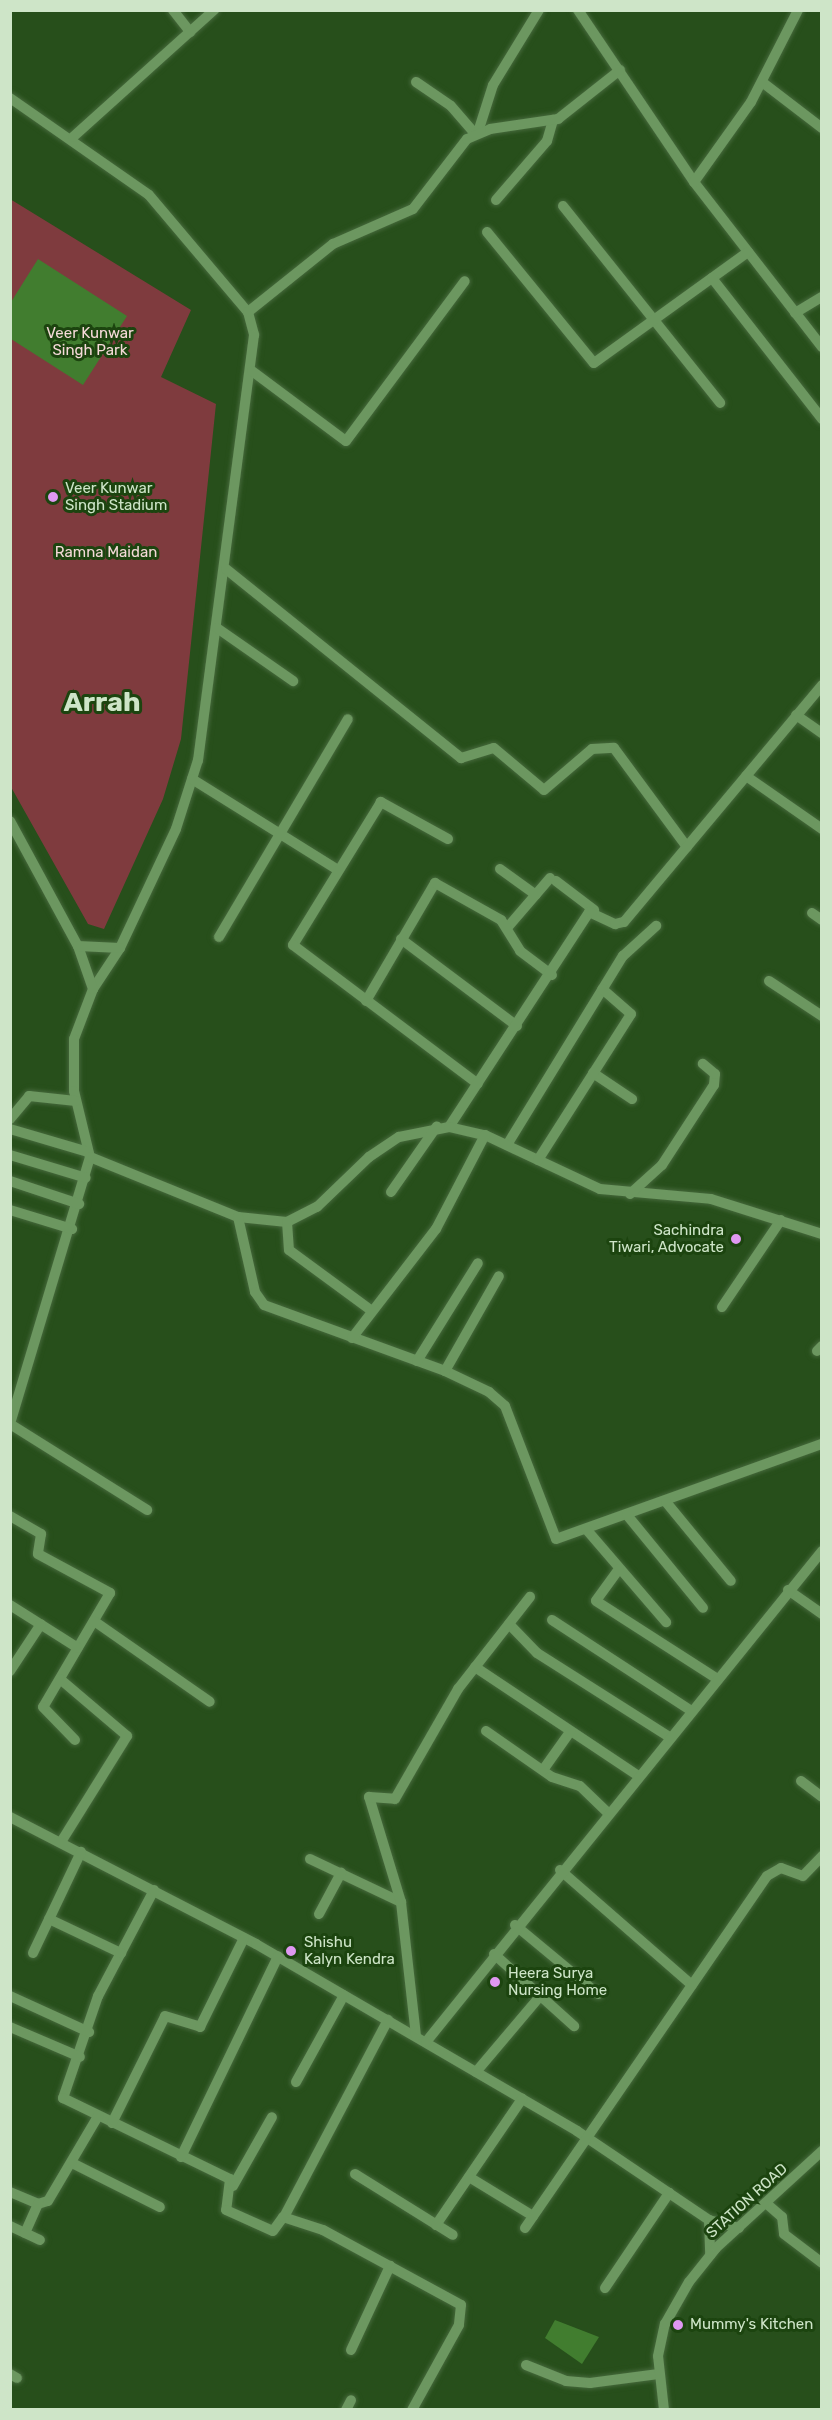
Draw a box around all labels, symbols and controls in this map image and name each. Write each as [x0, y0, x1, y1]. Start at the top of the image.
park label: Veer Kunwar Singh Park [46, 324, 134, 359]
place label: Veer Kunwar Singh Stadium [65, 479, 167, 514]
marker: Veer Kunwar Singh Stadium [46, 490, 60, 504]
park label: Ramna Maidan [55, 544, 157, 562]
district label: Arrah [63, 687, 141, 719]
place label: Sachindra Tiwari, Advocate [609, 1221, 724, 1256]
marker: Sachindra Tiwari, Advocate [729, 1232, 743, 1246]
place label: Shishu Kalyn Kendra [304, 1933, 395, 1968]
marker: Shishu Kalyn Kendra [282, 1942, 300, 1960]
place label: Heera Surya Nursing Home [508, 1964, 607, 1999]
marker: Heera Surya Nursing Home [486, 1973, 504, 1991]
street label: STATION ROAD [703, 2160, 791, 2242]
place label: Mummy's Kitchen [690, 2316, 813, 2334]
marker: Mummy's Kitchen [671, 2318, 685, 2332]

